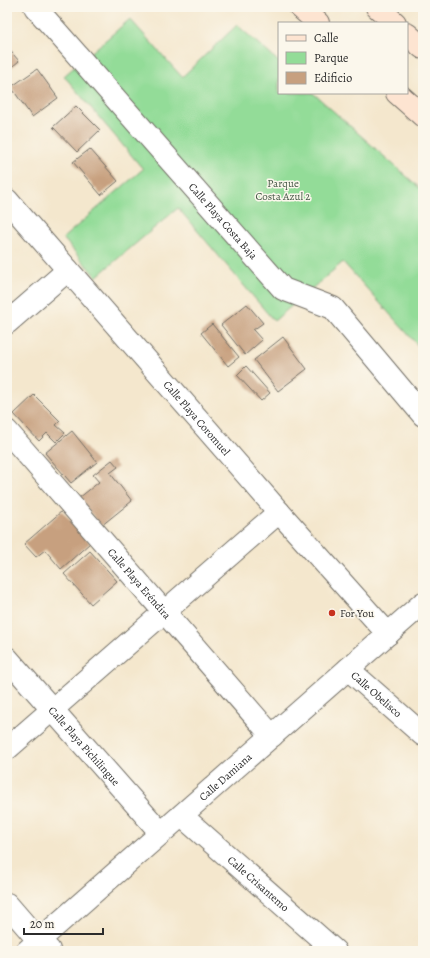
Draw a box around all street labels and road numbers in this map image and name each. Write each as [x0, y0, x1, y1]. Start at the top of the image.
street label: Calle Playa Costa Baja [185, 179, 262, 263]
street label: Calle Playa Coromuel [160, 377, 234, 459]
street label: Calle Playa Eréndira [104, 545, 175, 623]
street label: Calle Obelisco [348, 668, 405, 721]
street label: Calle Playa Pichilingue [45, 703, 123, 789]
street label: Calle Damiana [196, 749, 256, 804]
street label: Calle Crisantemo [225, 852, 293, 915]

